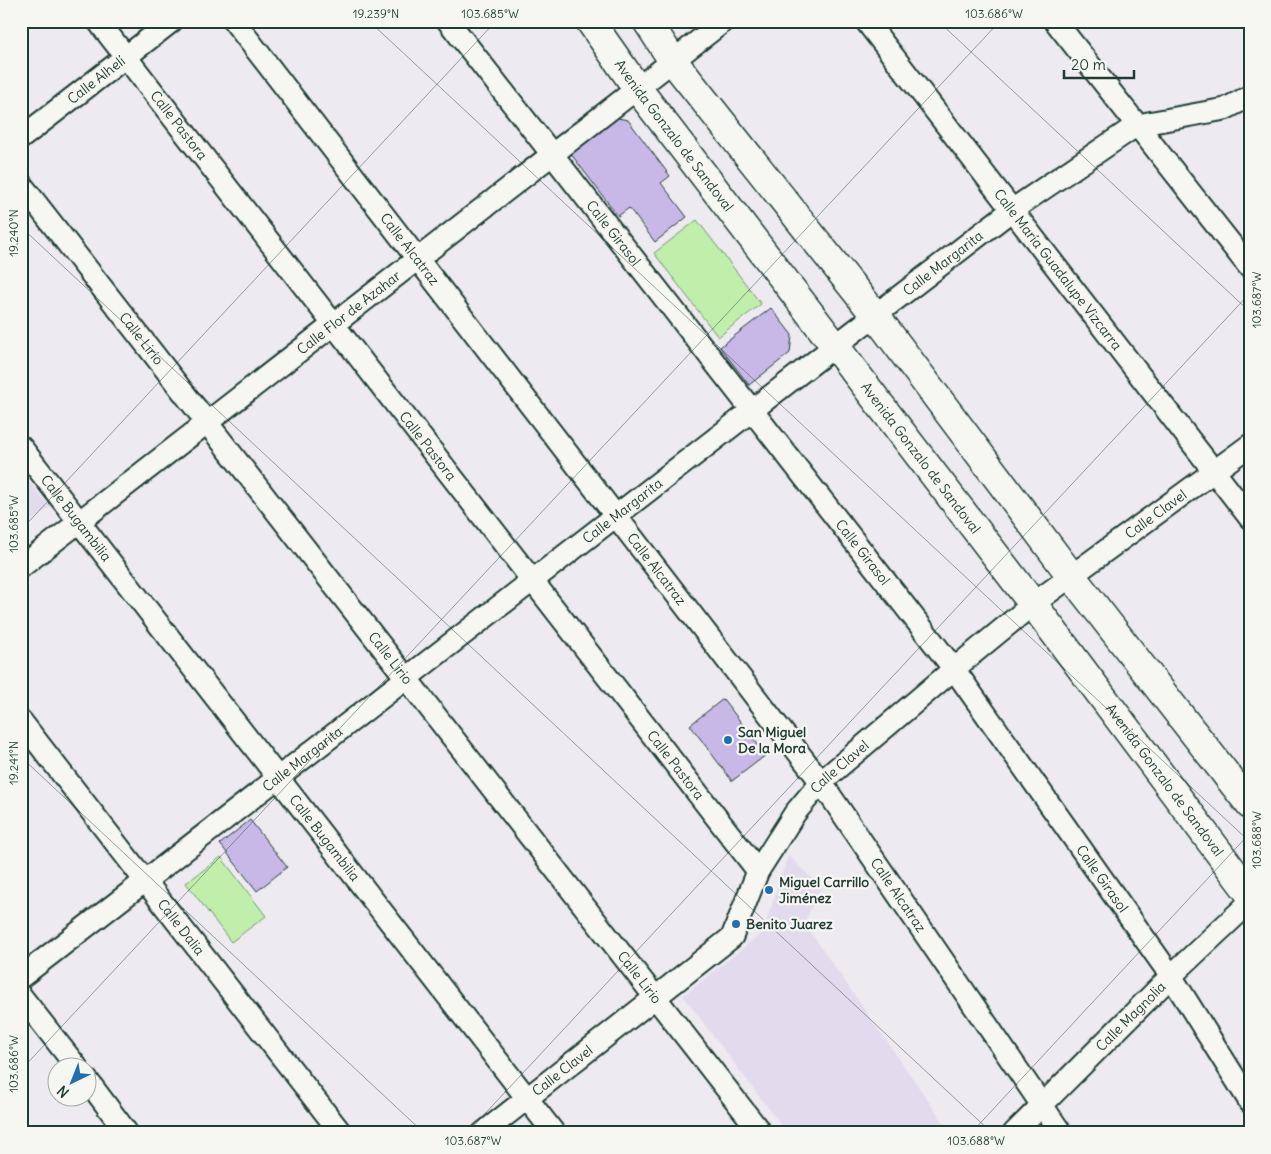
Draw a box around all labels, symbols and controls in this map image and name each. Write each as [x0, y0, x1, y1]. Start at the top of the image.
text: 19.239°N [353, 6, 399, 21]
text: 103.685°W [461, 6, 519, 21]
text: 103.686°W [965, 6, 1023, 21]
scale bar [1064, 48, 1134, 80]
street label: Calle Alhelí [64, 52, 129, 108]
text: 20 m [1071, 55, 1106, 74]
street label: Avenida Gonzalo de Sandoval [611, 56, 737, 215]
street label: Calle Pastora [146, 87, 211, 164]
street label: Calle María Guadalupe Vizcarra [990, 185, 1126, 354]
street label: Calle Girasol [582, 197, 645, 269]
text: 19.240°N [6, 209, 21, 257]
street label: Calle Alcatraz [376, 209, 444, 289]
street label: Calle Margarita [899, 227, 987, 300]
street label: Calle Flor de Azahar [293, 266, 405, 358]
text: 103.687°W [1249, 272, 1264, 328]
street label: Calle Lirio [115, 309, 168, 369]
street label: Avenida Gonzalo de Sandoval [857, 379, 985, 537]
street label: Calle Pastora [395, 408, 460, 484]
street label: Calle Bugambilia [37, 471, 115, 565]
street label: Calle Margarita [579, 474, 666, 547]
street label: Calle Clavel [1121, 486, 1190, 543]
text: 103.685°W [6, 495, 21, 553]
street label: Calle Girasol [832, 516, 894, 589]
street label: Calle Alcatraz [623, 529, 690, 609]
street label: Calle Lirio [364, 628, 417, 688]
street label: Avenida Gonzalo de Sandoval [1102, 700, 1228, 860]
street label: Calle Margarita [259, 722, 346, 796]
place label: San Miguel De la Mora [738, 723, 806, 757]
street label: Calle Pastora [643, 727, 708, 803]
marker: San Miguel De la Mora [722, 734, 734, 746]
street label: Calle Clavel [806, 736, 873, 797]
text: 19.241°N [6, 741, 21, 785]
street label: Calle Bugambilia [285, 791, 364, 885]
text: 103.688°W [1249, 811, 1264, 869]
street label: Calle Girasol [1072, 841, 1132, 916]
street label: Calle Alcatraz [866, 854, 930, 936]
place label: Miguel Carrillo Jiménez [779, 873, 869, 907]
marker: Miguel Carrillo Jiménez [763, 884, 775, 896]
street label: Calle Dalia [154, 895, 209, 959]
place label: Benito Juarez [746, 915, 833, 933]
marker: Benito Juarez [730, 918, 742, 930]
street label: Calle Lirio [614, 947, 666, 1007]
street label: Calle Magnolia [1092, 978, 1169, 1055]
text: 103.686°W [6, 1035, 21, 1093]
street label: Calle Clavel [528, 1041, 596, 1100]
north arrow [48, 1056, 98, 1106]
text: N [53, 1082, 73, 1101]
text: 103.687°W [445, 1133, 501, 1148]
text: 103.688°W [947, 1133, 1005, 1148]

